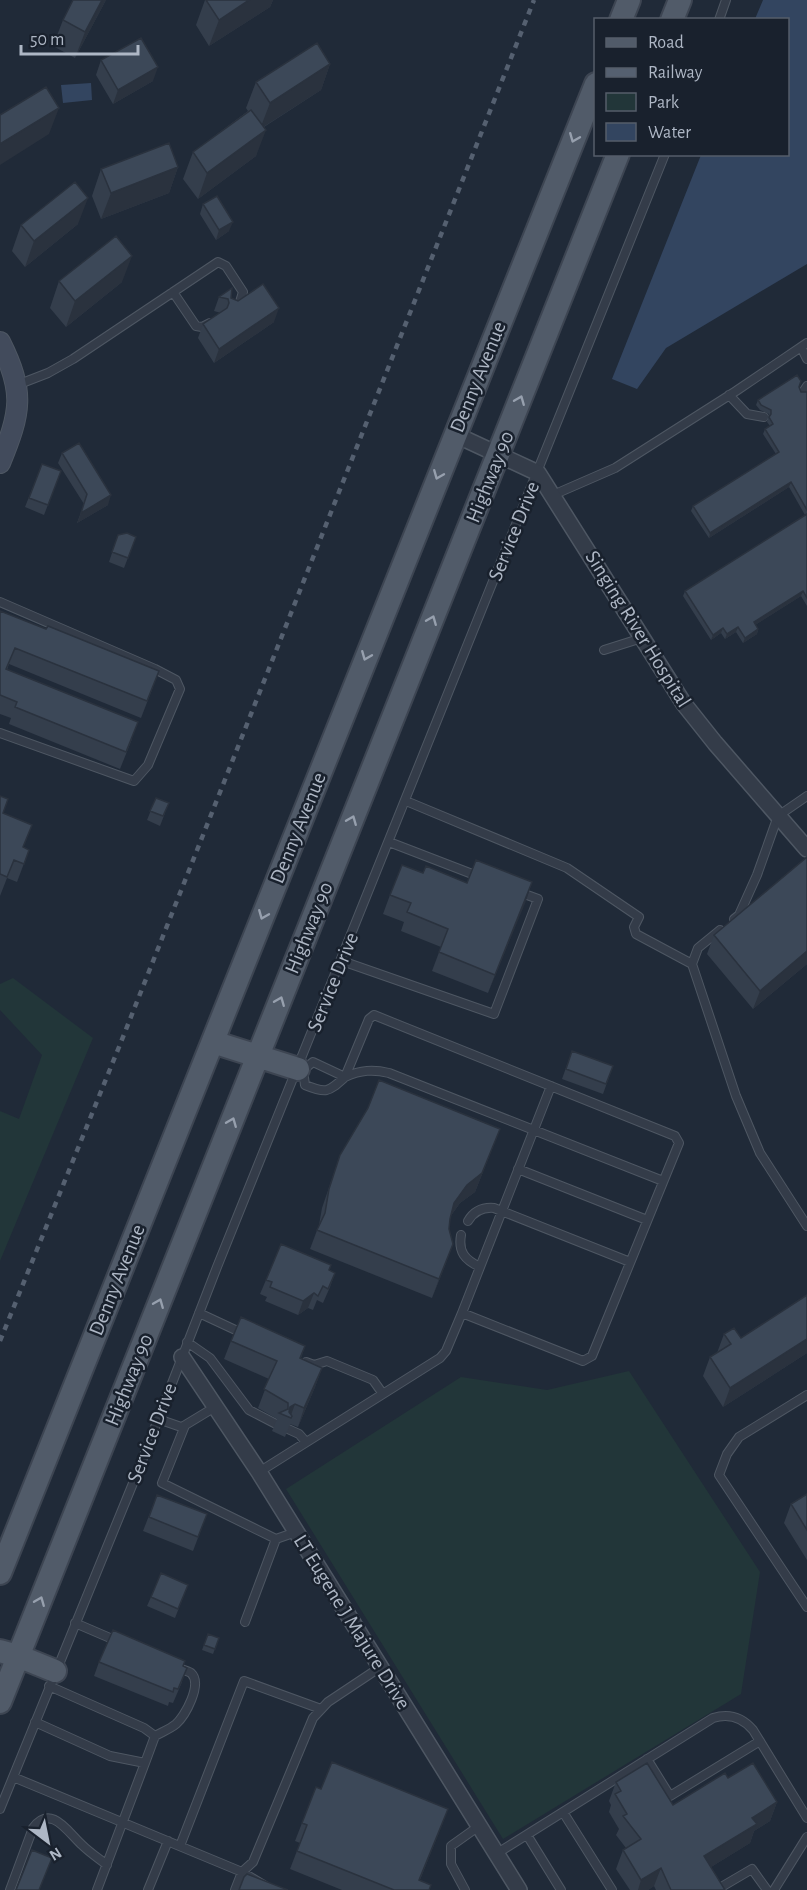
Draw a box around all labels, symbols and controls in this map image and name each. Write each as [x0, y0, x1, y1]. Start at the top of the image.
scale bar [21, 18, 138, 56]
legend [594, 18, 789, 156]
text: 50 m [30, 31, 64, 49]
text: Road [648, 34, 684, 52]
text: Railway [648, 64, 703, 82]
text: Park [648, 94, 680, 112]
text: Water [648, 124, 691, 142]
one-way arrow [569, 132, 581, 143]
street label: Denny Avenue [446, 318, 510, 436]
one-way arrow [513, 395, 526, 405]
street label: Highway 90 [462, 428, 518, 526]
one-way arrow [433, 469, 445, 480]
street label: Service Drive [485, 478, 543, 584]
street label: Singing River Hospital [581, 547, 695, 711]
one-way arrow [425, 615, 438, 626]
one-way arrow [361, 650, 373, 661]
street label: Denny Avenue [266, 769, 330, 887]
one-way arrow [345, 816, 357, 827]
street label: Highway 90 [281, 879, 337, 977]
one-way arrow [258, 909, 270, 920]
street label: Service Drive [304, 929, 362, 1035]
one-way arrow [273, 997, 285, 1008]
one-way arrow [225, 1118, 237, 1129]
street label: Denny Avenue [85, 1221, 149, 1339]
one-way arrow [152, 1299, 165, 1309]
street label: Highway 90 [101, 1331, 157, 1429]
street label: Service Drive [123, 1380, 181, 1486]
street label: LT Eugene J Majure Drive [290, 1531, 414, 1713]
one-way arrow [33, 1597, 45, 1608]
north arrow [18, 1812, 78, 1872]
text: N [46, 1844, 64, 1864]

